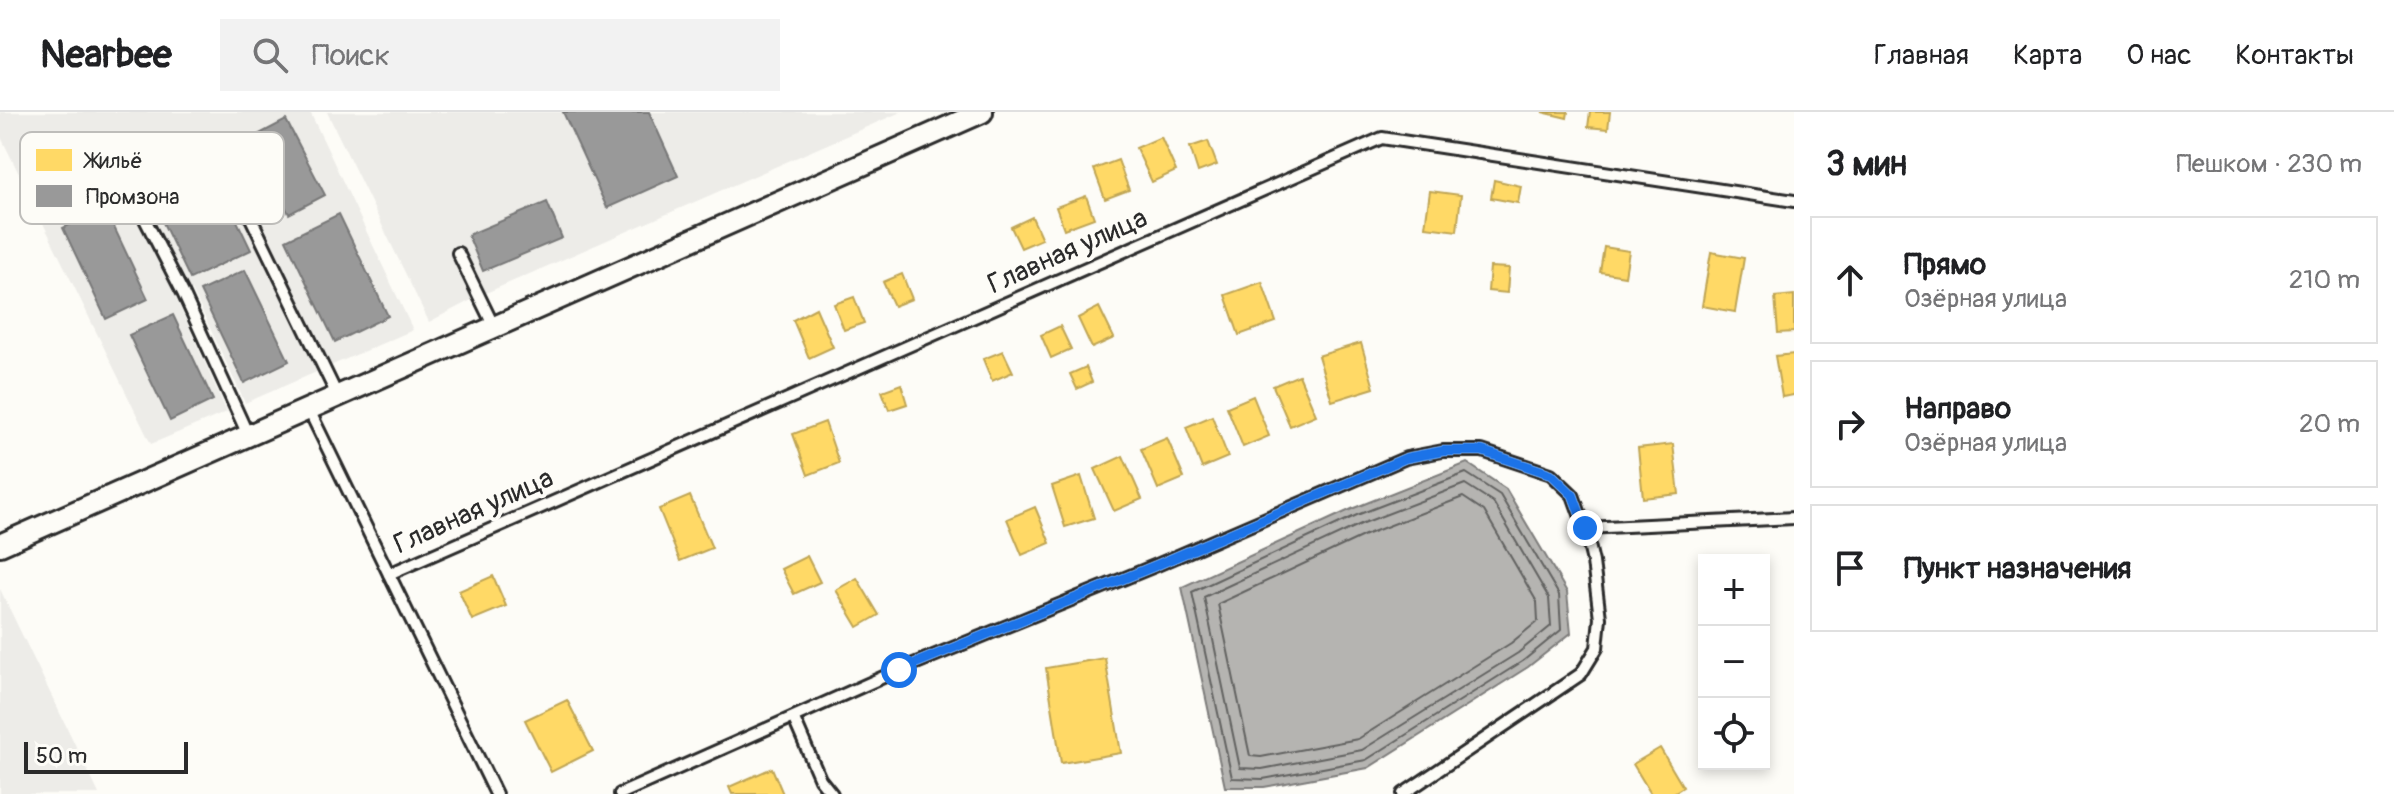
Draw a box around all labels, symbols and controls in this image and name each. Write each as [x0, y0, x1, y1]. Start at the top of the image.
search box [220, 19, 780, 91]
text: Nearbee [40, 31, 172, 79]
icon: search [248, 33, 292, 77]
text: Поиск [312, 37, 390, 74]
text: Главная [1874, 38, 1969, 73]
text: Карта [2013, 38, 2082, 73]
text: О нас [2126, 38, 2191, 73]
text: Контакты [2235, 38, 2354, 73]
legend [20, 132, 284, 224]
text: 3 мин [1826, 143, 1907, 186]
text: Жильё [83, 147, 143, 175]
text: Пешком · 230 m [2176, 148, 2362, 180]
text: Промзона [86, 183, 180, 211]
street label: Главная улица [982, 201, 1153, 302]
text: Прямо [1904, 246, 1986, 283]
icon: ahead [1828, 258, 1872, 302]
text: 210 m [2289, 264, 2360, 296]
text: Озёрная улица [1904, 283, 2067, 315]
text: Направо [1904, 390, 2011, 427]
icon: right [1828, 402, 1872, 446]
text: 20 m [2299, 408, 2360, 440]
text: Озёрная улица [1904, 427, 2067, 459]
street label: Главная улица [388, 461, 559, 562]
route end [1567, 510, 1603, 546]
icon: arrive [1828, 546, 1872, 590]
text: Пункт назначения [1904, 550, 2131, 587]
map controls [1698, 554, 1770, 770]
button: + [1698, 554, 1770, 626]
button: − [1698, 626, 1770, 698]
route start [881, 652, 917, 688]
button: locate [1698, 698, 1770, 770]
scale bar [24, 738, 188, 774]
text: 50 m [36, 742, 87, 770]

